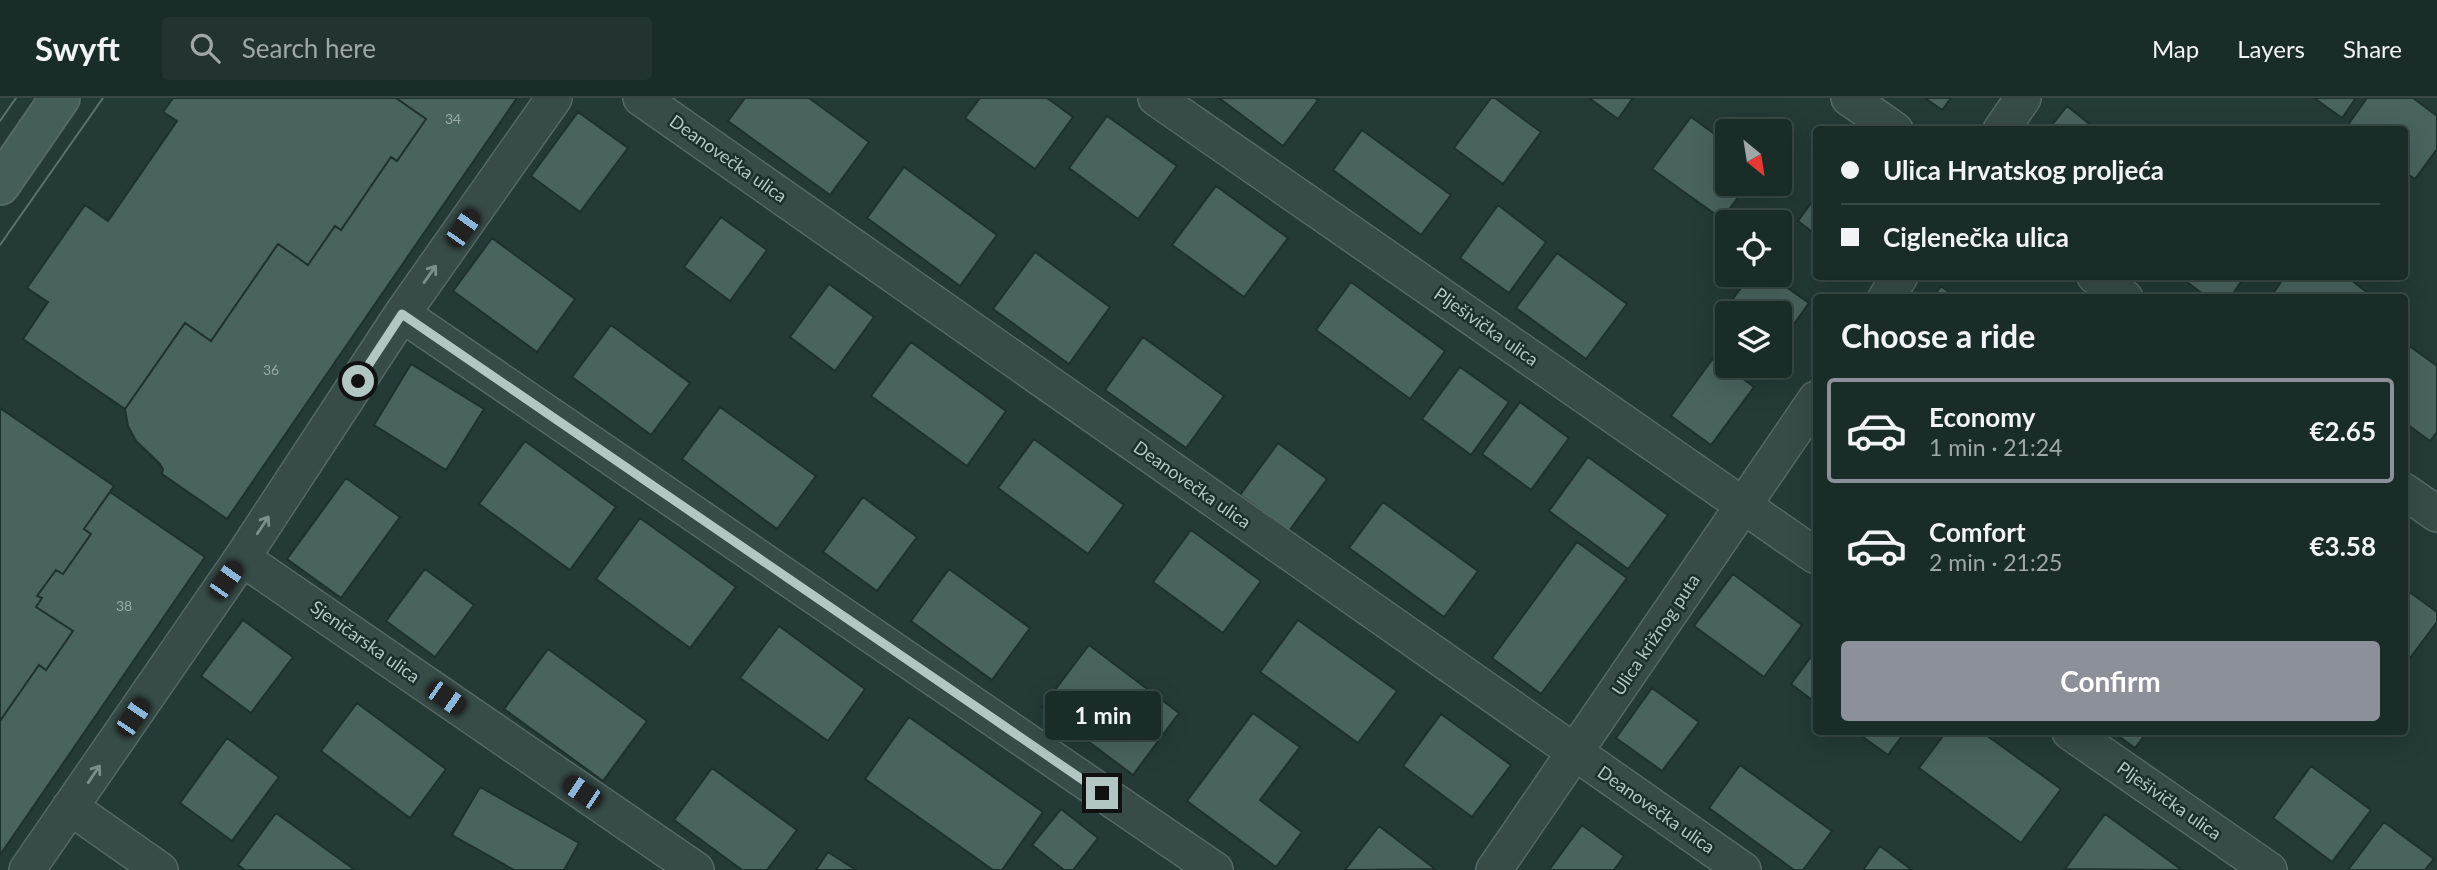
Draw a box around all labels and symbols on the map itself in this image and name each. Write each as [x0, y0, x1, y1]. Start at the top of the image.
house number: 34 [445, 110, 461, 127]
street label: Deanovečka ulica [666, 110, 791, 207]
north arrow [1715, 119, 1792, 196]
car [443, 205, 484, 251]
one-way arrow [423, 265, 437, 285]
street label: Plješivička ulica [1430, 282, 1543, 370]
house number: 36 [263, 361, 279, 378]
route start [342, 365, 374, 397]
street label: Deanovečka ulica [1130, 436, 1255, 533]
one-way arrow [256, 516, 270, 535]
car [206, 557, 247, 603]
street label: Ulica križnog puta [1606, 570, 1704, 699]
street label: Sjeničarska ulica [307, 595, 425, 687]
house number: 38 [116, 597, 132, 614]
car [423, 677, 470, 719]
callout: 1 min [1044, 692, 1160, 740]
car [113, 694, 154, 740]
street label: Plješivička ulica [2113, 756, 2226, 844]
street label: Deanovečka ulica [1594, 761, 1719, 858]
one-way arrow [87, 765, 101, 784]
car [559, 772, 606, 812]
route end [1086, 777, 1118, 809]

